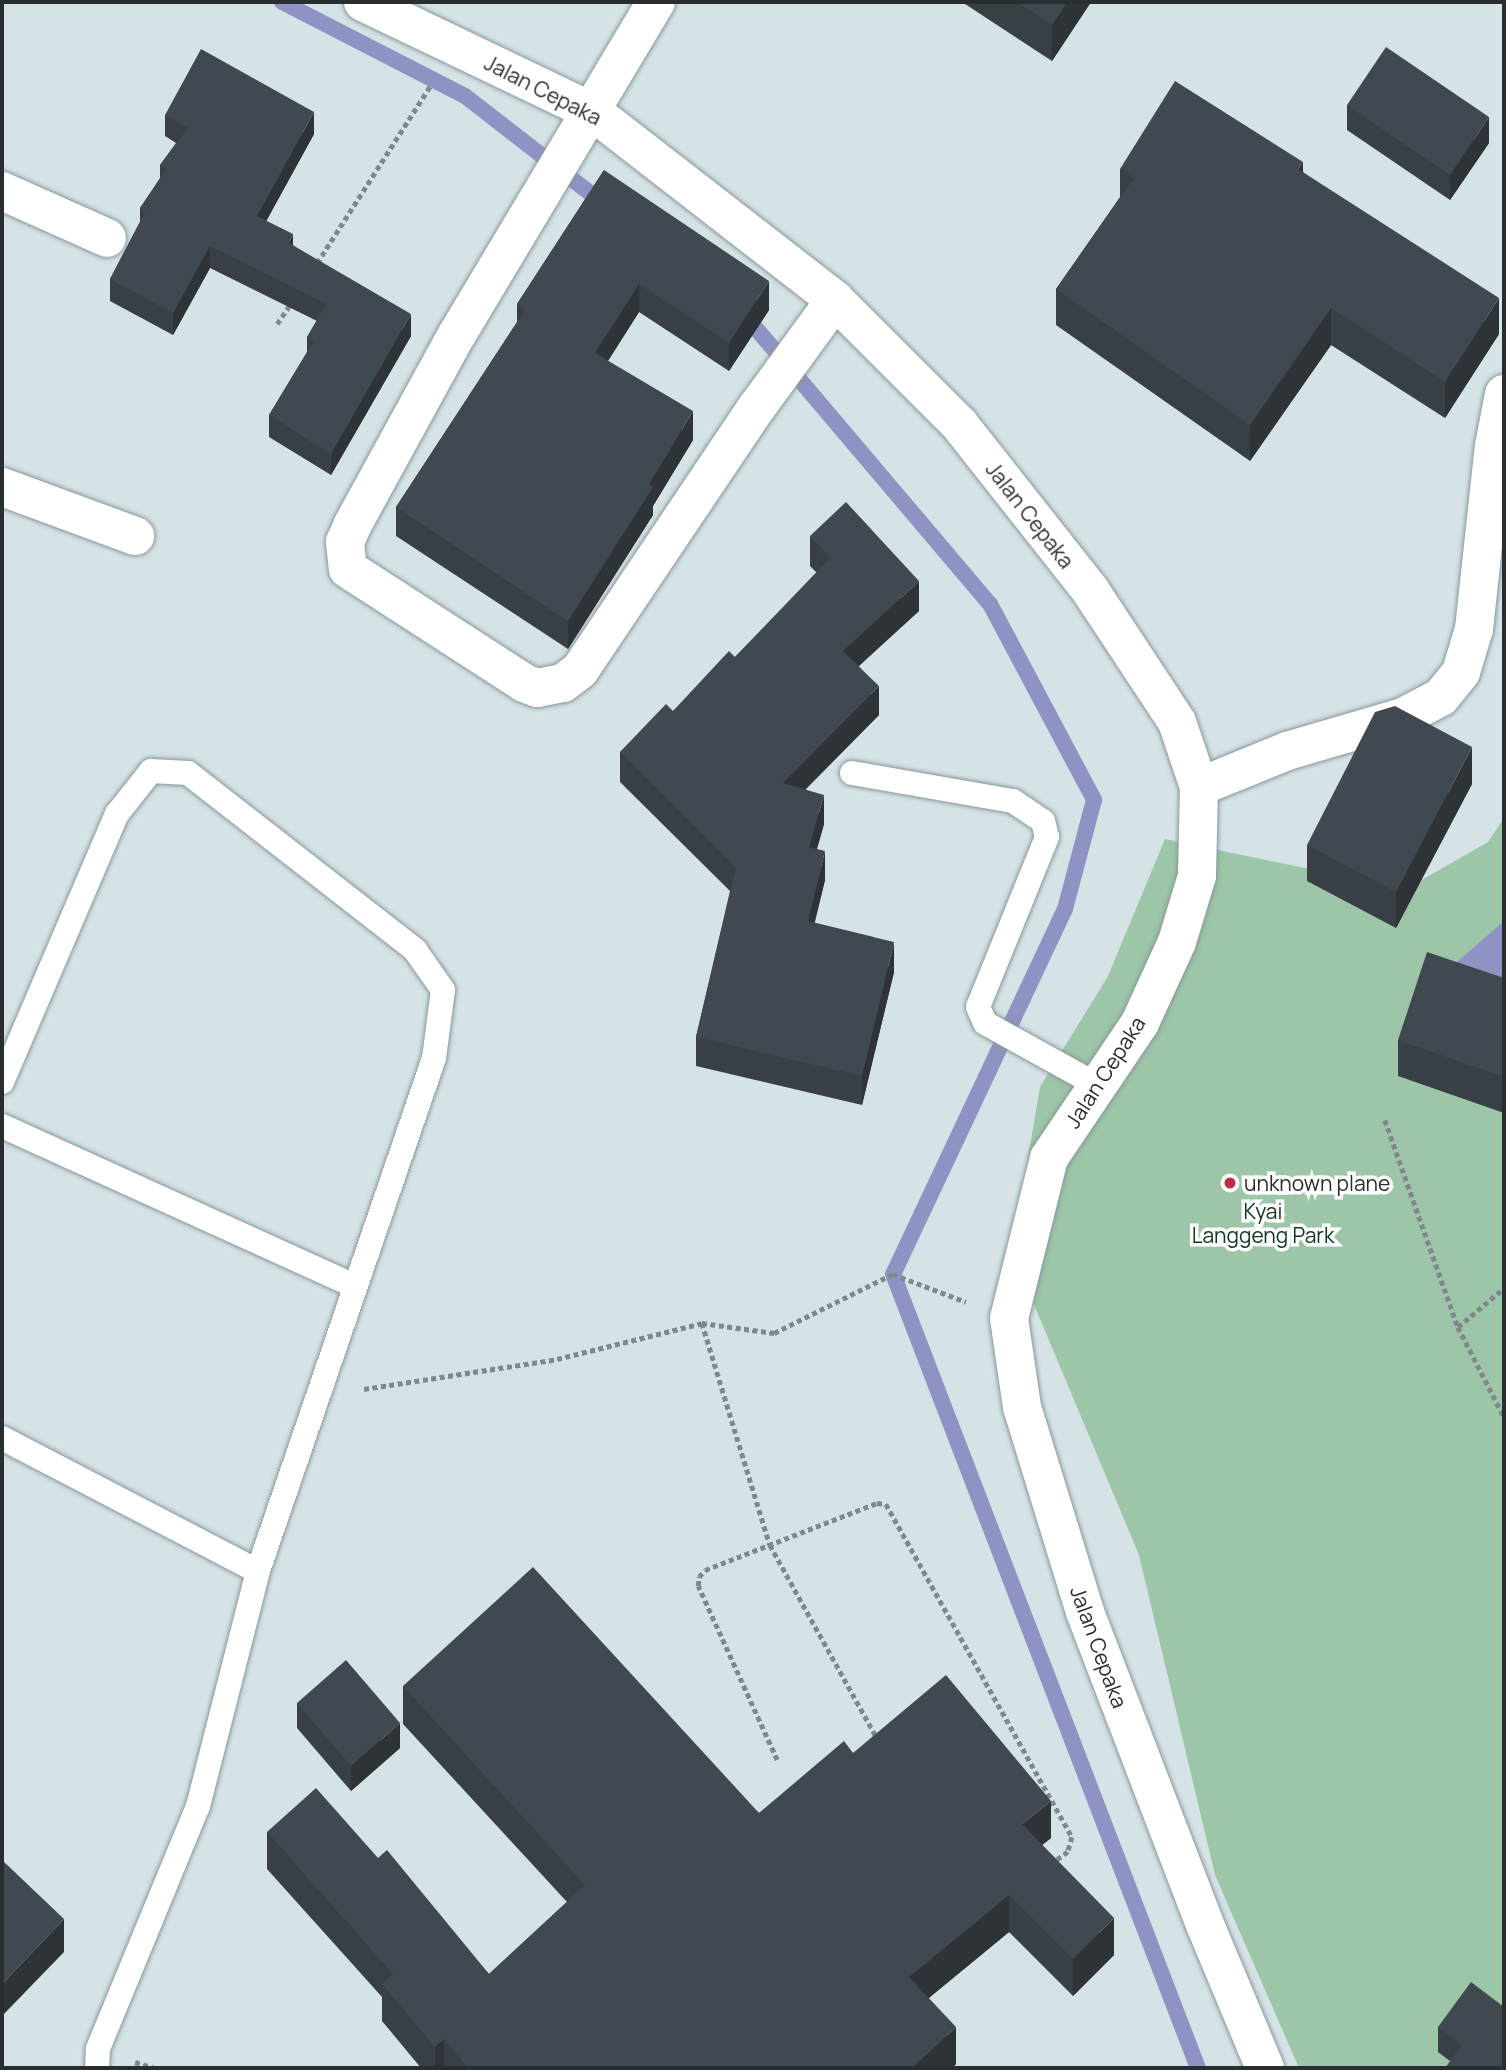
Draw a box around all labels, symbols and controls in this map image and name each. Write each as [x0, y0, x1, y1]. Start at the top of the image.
street label: Jalan Cepaka [480, 50, 606, 130]
street label: Jalan Cepaka [981, 457, 1079, 573]
street label: Jalan Cepaka [1060, 1012, 1150, 1132]
place label: unknown plane [1244, 1170, 1390, 1196]
marker: unknown plane [1222, 1175, 1238, 1191]
park label: Kyai Langgeng Park [1192, 1198, 1334, 1248]
street label: Jalan Cepaka [1065, 1583, 1133, 1711]

